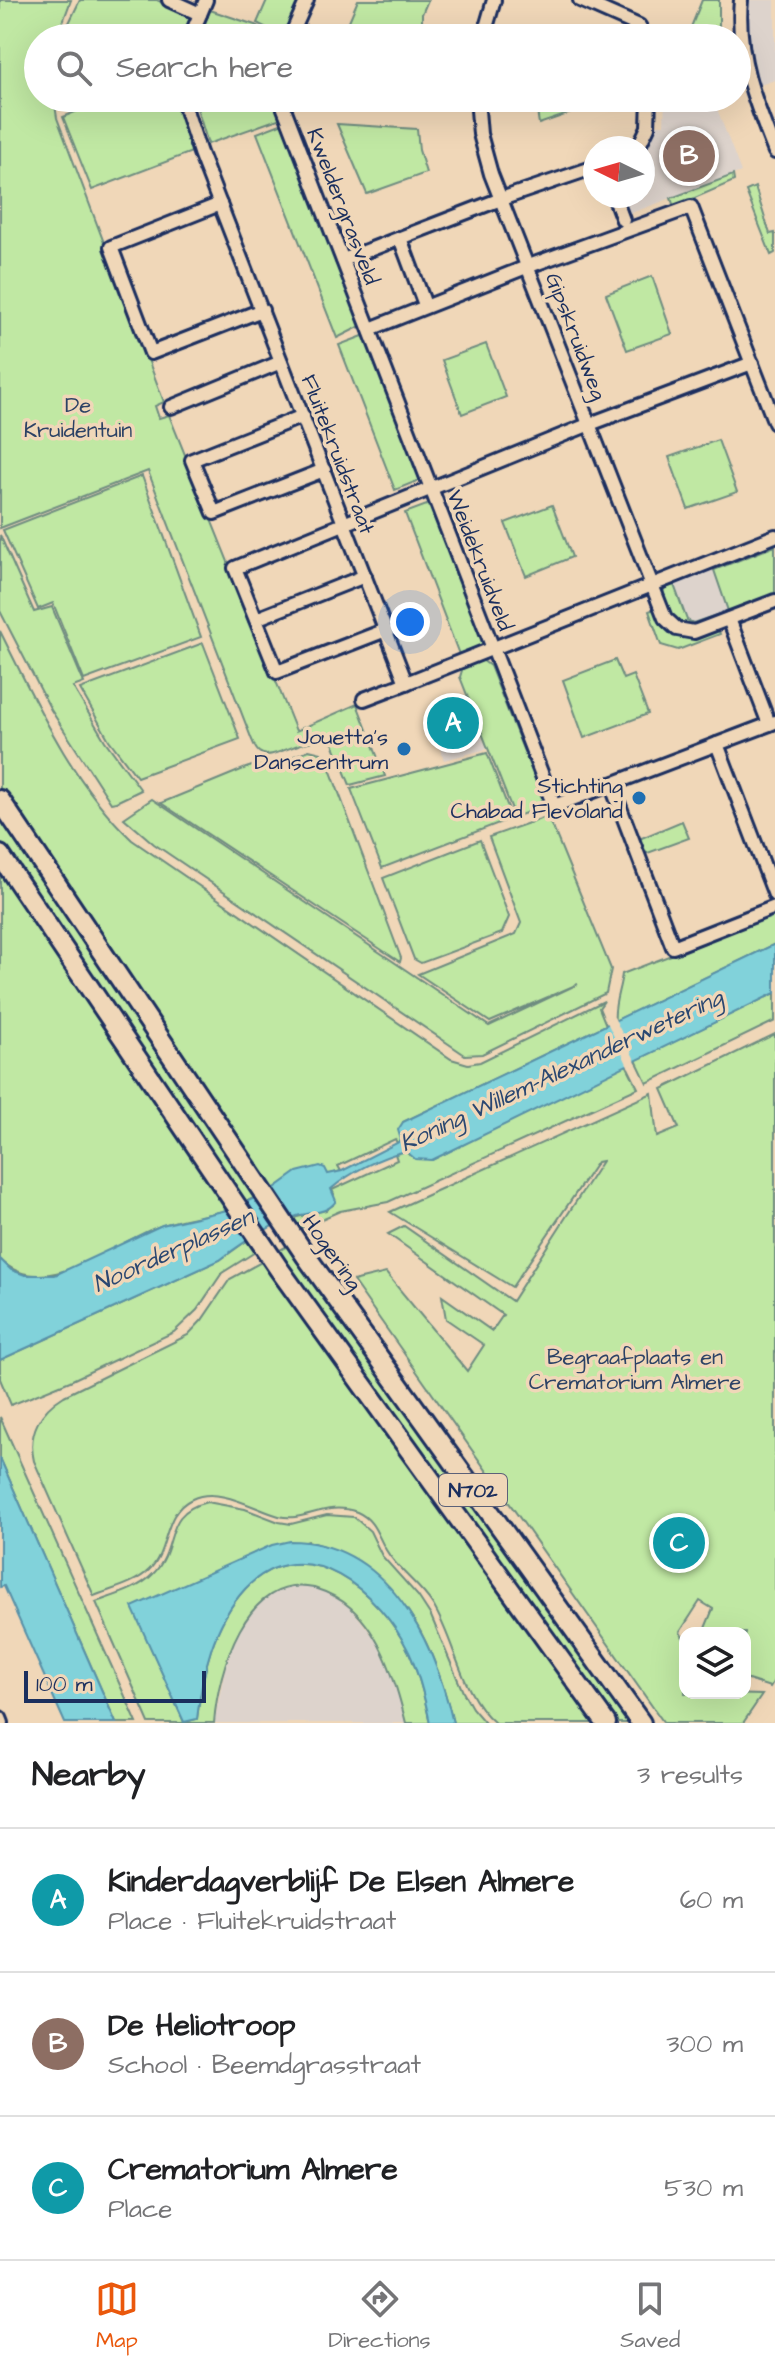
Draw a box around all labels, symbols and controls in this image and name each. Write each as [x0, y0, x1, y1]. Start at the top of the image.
search box [24, 24, 751, 112]
icon: search [52, 46, 96, 90]
text: Search here [116, 47, 293, 89]
street label: Kweldergrasveld [298, 124, 387, 290]
pin: B [663, 126, 715, 186]
north arrow [583, 136, 655, 208]
street label: Gipskruidweg [536, 268, 614, 405]
street label: Fluitekruidstraat [293, 370, 382, 539]
park label: De Kruidentuin [24, 390, 132, 446]
street label: Weidekruidveld [439, 486, 521, 635]
your location [390, 602, 430, 642]
pin: A [427, 693, 479, 753]
place label: Jouetta's Danscentrum [254, 722, 388, 778]
marker: Jouetta's Danscentrum [395, 740, 413, 758]
place label: Stichting Chabad Flevoland [450, 771, 623, 827]
marker: Stichting Chabad Flevoland [630, 789, 648, 807]
water label: Koning Willem-Alexanderwetering [394, 980, 730, 1162]
water label: Noorderplassen [88, 1200, 261, 1301]
street label: Hogering [293, 1208, 369, 1298]
park label: Begraafplaats en Crematorium Almere [529, 1342, 741, 1398]
road number: N702 [439, 1474, 507, 1506]
pin: C [653, 1513, 705, 1573]
map controls [679, 1627, 751, 1699]
button: layers [679, 1627, 751, 1699]
scale bar [24, 1667, 206, 1703]
text: 100 m [36, 1669, 93, 1700]
text: Nearby [32, 1751, 146, 1799]
text: 3 results [637, 1757, 743, 1793]
text: Kinderdagverblijf De Elsen Almere [108, 1861, 574, 1903]
text: A [50, 1882, 66, 1918]
text: 60 m [680, 1882, 743, 1918]
text: Place · Fluitekruidstraat [108, 1903, 396, 1939]
text: De Heliotroop [108, 2005, 295, 2047]
text: B [49, 2026, 67, 2062]
text: 300 m [666, 2026, 743, 2062]
text: School · Beemdgrasstraat [108, 2047, 421, 2083]
text: Crematorium Almere [108, 2149, 398, 2191]
text: C [49, 2170, 67, 2206]
text: 530 m [664, 2170, 743, 2206]
text: Place [108, 2191, 172, 2227]
tab: Map [95, 2277, 139, 2356]
tab: Directions [328, 2277, 431, 2356]
tab: Saved [620, 2277, 680, 2356]

